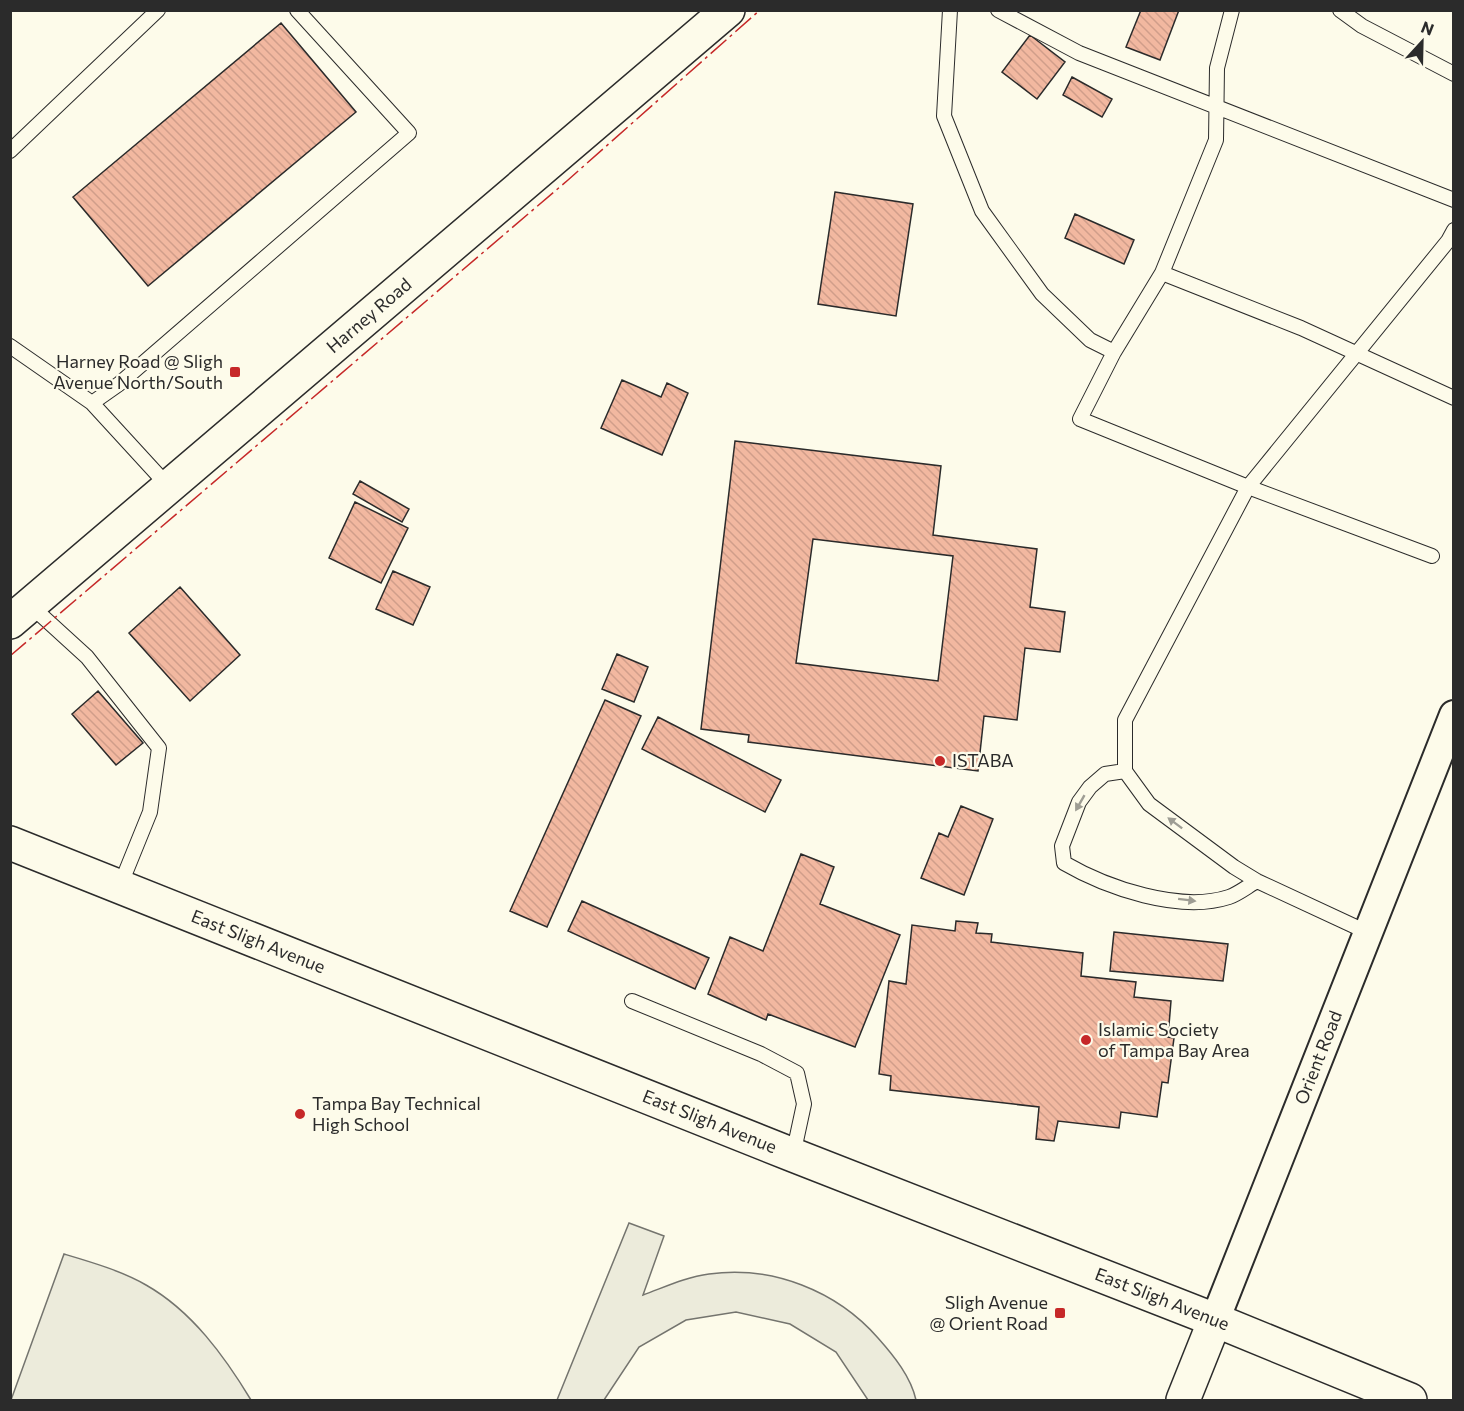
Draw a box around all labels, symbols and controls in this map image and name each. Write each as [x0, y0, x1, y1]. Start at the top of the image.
north arrow [1392, 12, 1452, 72]
text: N [1419, 17, 1437, 39]
street label: Harney Road [322, 273, 416, 357]
place label: Harney Road @ Sligh Avenue North/South [53, 350, 223, 393]
marker: Harney Road @ Sligh Avenue North/South [228, 365, 242, 379]
place label: ISTABA [952, 749, 1014, 771]
marker: ISTABA [933, 754, 947, 768]
one-way arrow [1075, 794, 1085, 811]
one-way arrow [1168, 817, 1184, 829]
one-way arrow [1178, 896, 1197, 905]
street label: East Sligh Avenue [188, 904, 329, 977]
street label: Orient Road [1289, 1007, 1346, 1108]
place label: Islamic Society of Tampa Bay Area [1098, 1018, 1250, 1061]
marker: Islamic Society of Tampa Bay Area [1079, 1033, 1093, 1047]
street label: East Sligh Avenue [640, 1084, 780, 1157]
place label: Tampa Bay Technical High School [312, 1092, 481, 1135]
marker: Tampa Bay Technical High School [293, 1107, 307, 1121]
street label: East Sligh Avenue [1092, 1262, 1233, 1335]
place label: Sligh Avenue @ Orient Road [929, 1291, 1048, 1334]
marker: Sligh Avenue @ Orient Road [1053, 1306, 1067, 1320]

